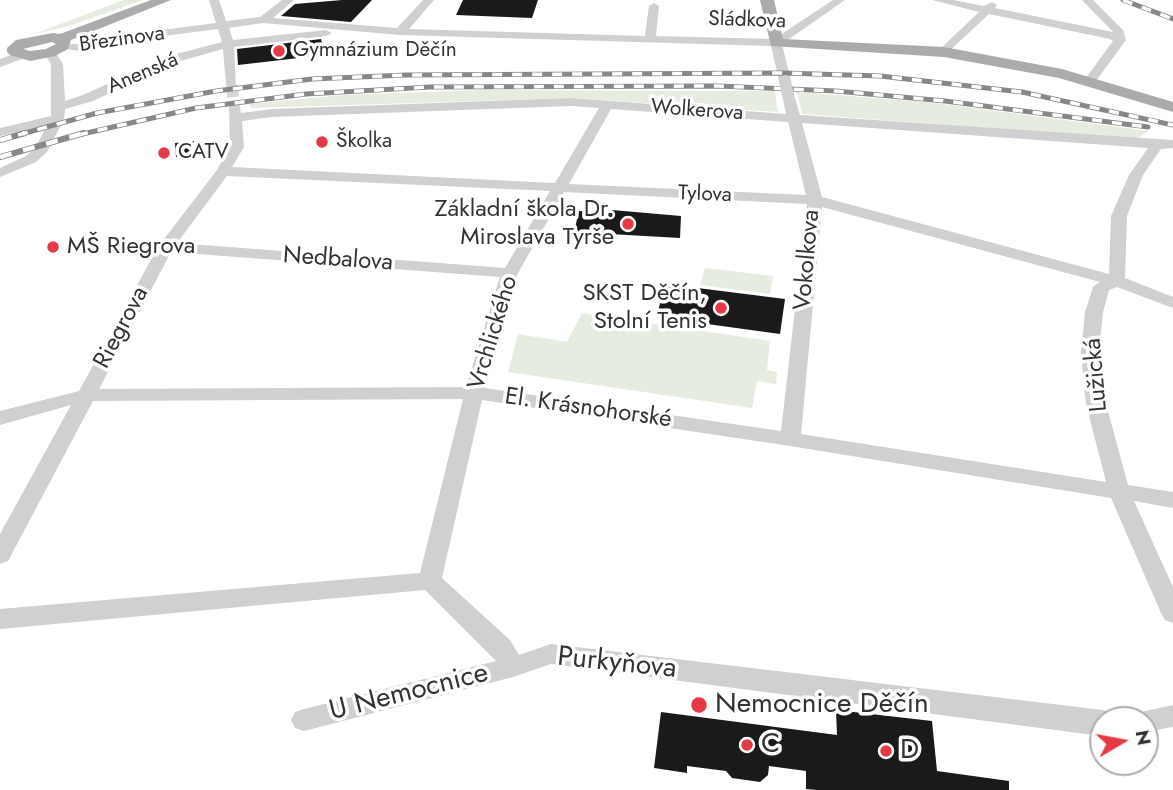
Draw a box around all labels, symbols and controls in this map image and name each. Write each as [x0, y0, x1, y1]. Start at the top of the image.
street label: Sládkova [708, 7, 786, 35]
street label: Březinova [78, 22, 166, 58]
place label: Gymnázium Děčín [293, 38, 457, 64]
marker: Gymnázium Děčín [271, 43, 287, 59]
street label: Anenská [104, 48, 182, 100]
street label: Wolkerova [650, 95, 744, 127]
place label: Školka [336, 129, 392, 155]
marker: Školka [314, 134, 330, 150]
place label: CATV [178, 140, 229, 166]
marker: CATV [156, 145, 172, 161]
street label: Tylova [678, 181, 732, 209]
place label: Základní škola Dr. Miroslava Tyrše [434, 196, 614, 252]
street label: Vokolkova [789, 208, 827, 312]
marker: Základní škola Dr. Miroslava Tyrše [620, 216, 636, 232]
place label: MŠ Riegrova [67, 233, 195, 261]
marker: MŠ Riegrova [45, 239, 61, 255]
street label: Nedbalova [282, 242, 394, 278]
street label: Vrchlického [463, 273, 525, 393]
place label: SKST Děčín, Stolní Tenis [582, 280, 707, 336]
street label: Riegrova [89, 282, 155, 374]
marker: SKST Děčín, Stolní Tenis [713, 300, 729, 316]
street label: Lužická [1079, 337, 1115, 413]
street label: El. Krásnohorské [503, 383, 673, 435]
street label: Purkyňova [556, 641, 678, 687]
street label: U Nemocnice [326, 657, 492, 729]
place label: Nemocnice Děčín [715, 688, 929, 722]
marker: Nemocnice Děčín [689, 695, 709, 715]
north arrow [1089, 706, 1159, 776]
place label: C [761, 728, 780, 762]
text: N [1129, 728, 1158, 747]
place label: D [900, 734, 919, 768]
marker: C [739, 737, 755, 753]
marker: D [878, 743, 894, 759]

